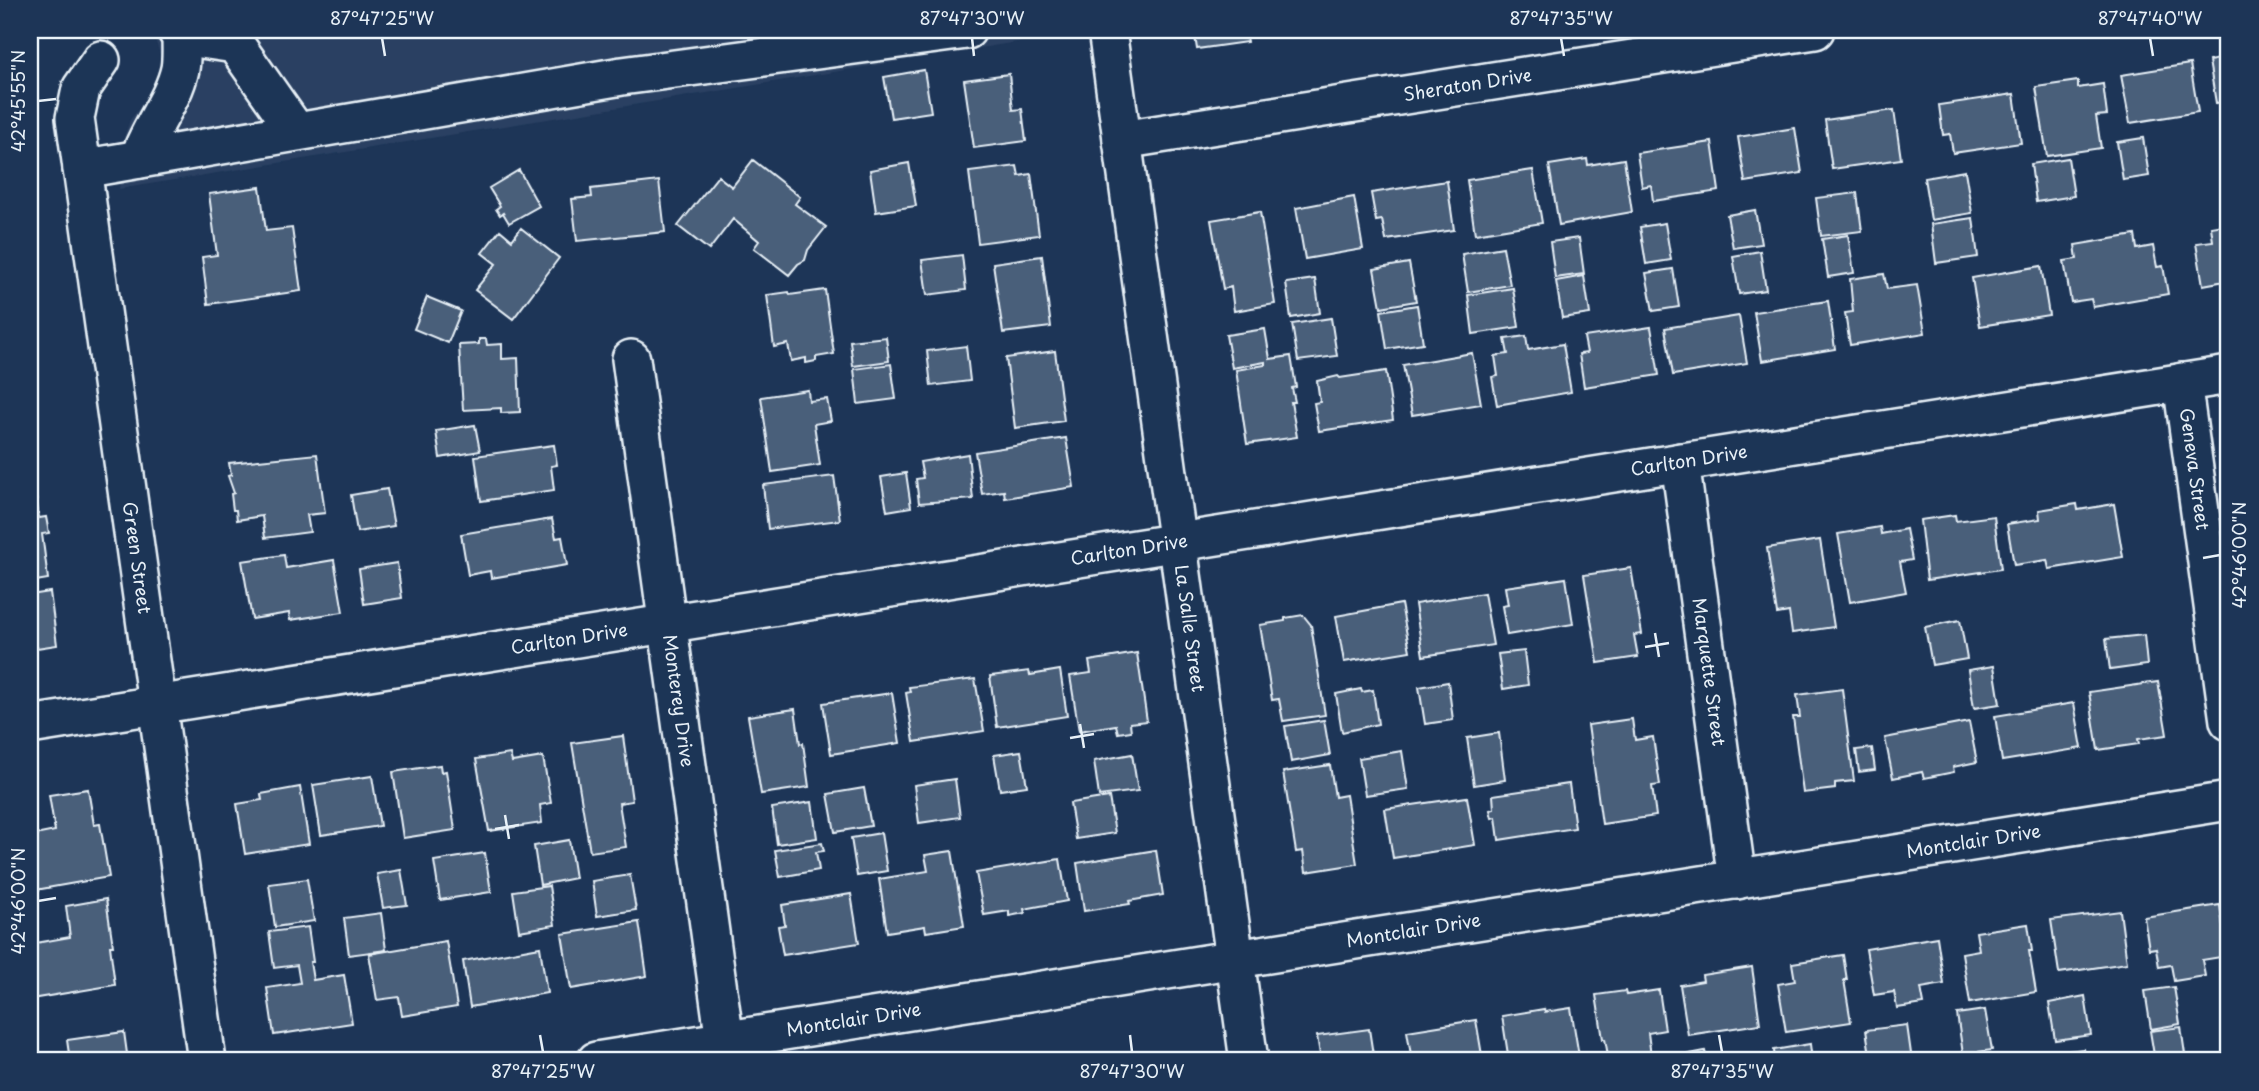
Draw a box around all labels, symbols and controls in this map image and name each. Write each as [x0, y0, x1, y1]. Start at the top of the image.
text: 87°47'25"W [330, 4, 435, 31]
text: 87°47'30"W [919, 4, 1025, 31]
text: 87°47'35"W [1509, 4, 1613, 31]
text: 87°47'40"W [2098, 4, 2203, 31]
text: 42°45'55"N [4, 50, 31, 152]
street label: Sheraton Drive [1402, 60, 1533, 107]
street label: Geneva Street [2174, 406, 2217, 532]
street label: Carlton Drive [1629, 437, 1749, 482]
street label: Green Street [117, 500, 159, 615]
text: 42°46'00"N [2225, 501, 2252, 609]
street label: Carlton Drive [1069, 526, 1189, 571]
street label: La Salle Street [1169, 563, 1213, 693]
street label: Marquette Street [1687, 596, 1734, 748]
street label: Carlton Drive [509, 615, 629, 660]
street label: Monterey Drive [657, 633, 702, 769]
street label: Montclair Drive [1904, 816, 2043, 864]
text: 42°46'00"N [4, 847, 31, 955]
street label: Montclair Drive [1344, 905, 1483, 953]
street label: Montclair Drive [784, 994, 923, 1043]
text: 87°47'25"W [491, 1057, 596, 1084]
text: 87°47'30"W [1079, 1057, 1185, 1084]
text: 87°47'35"W [1670, 1057, 1774, 1084]

